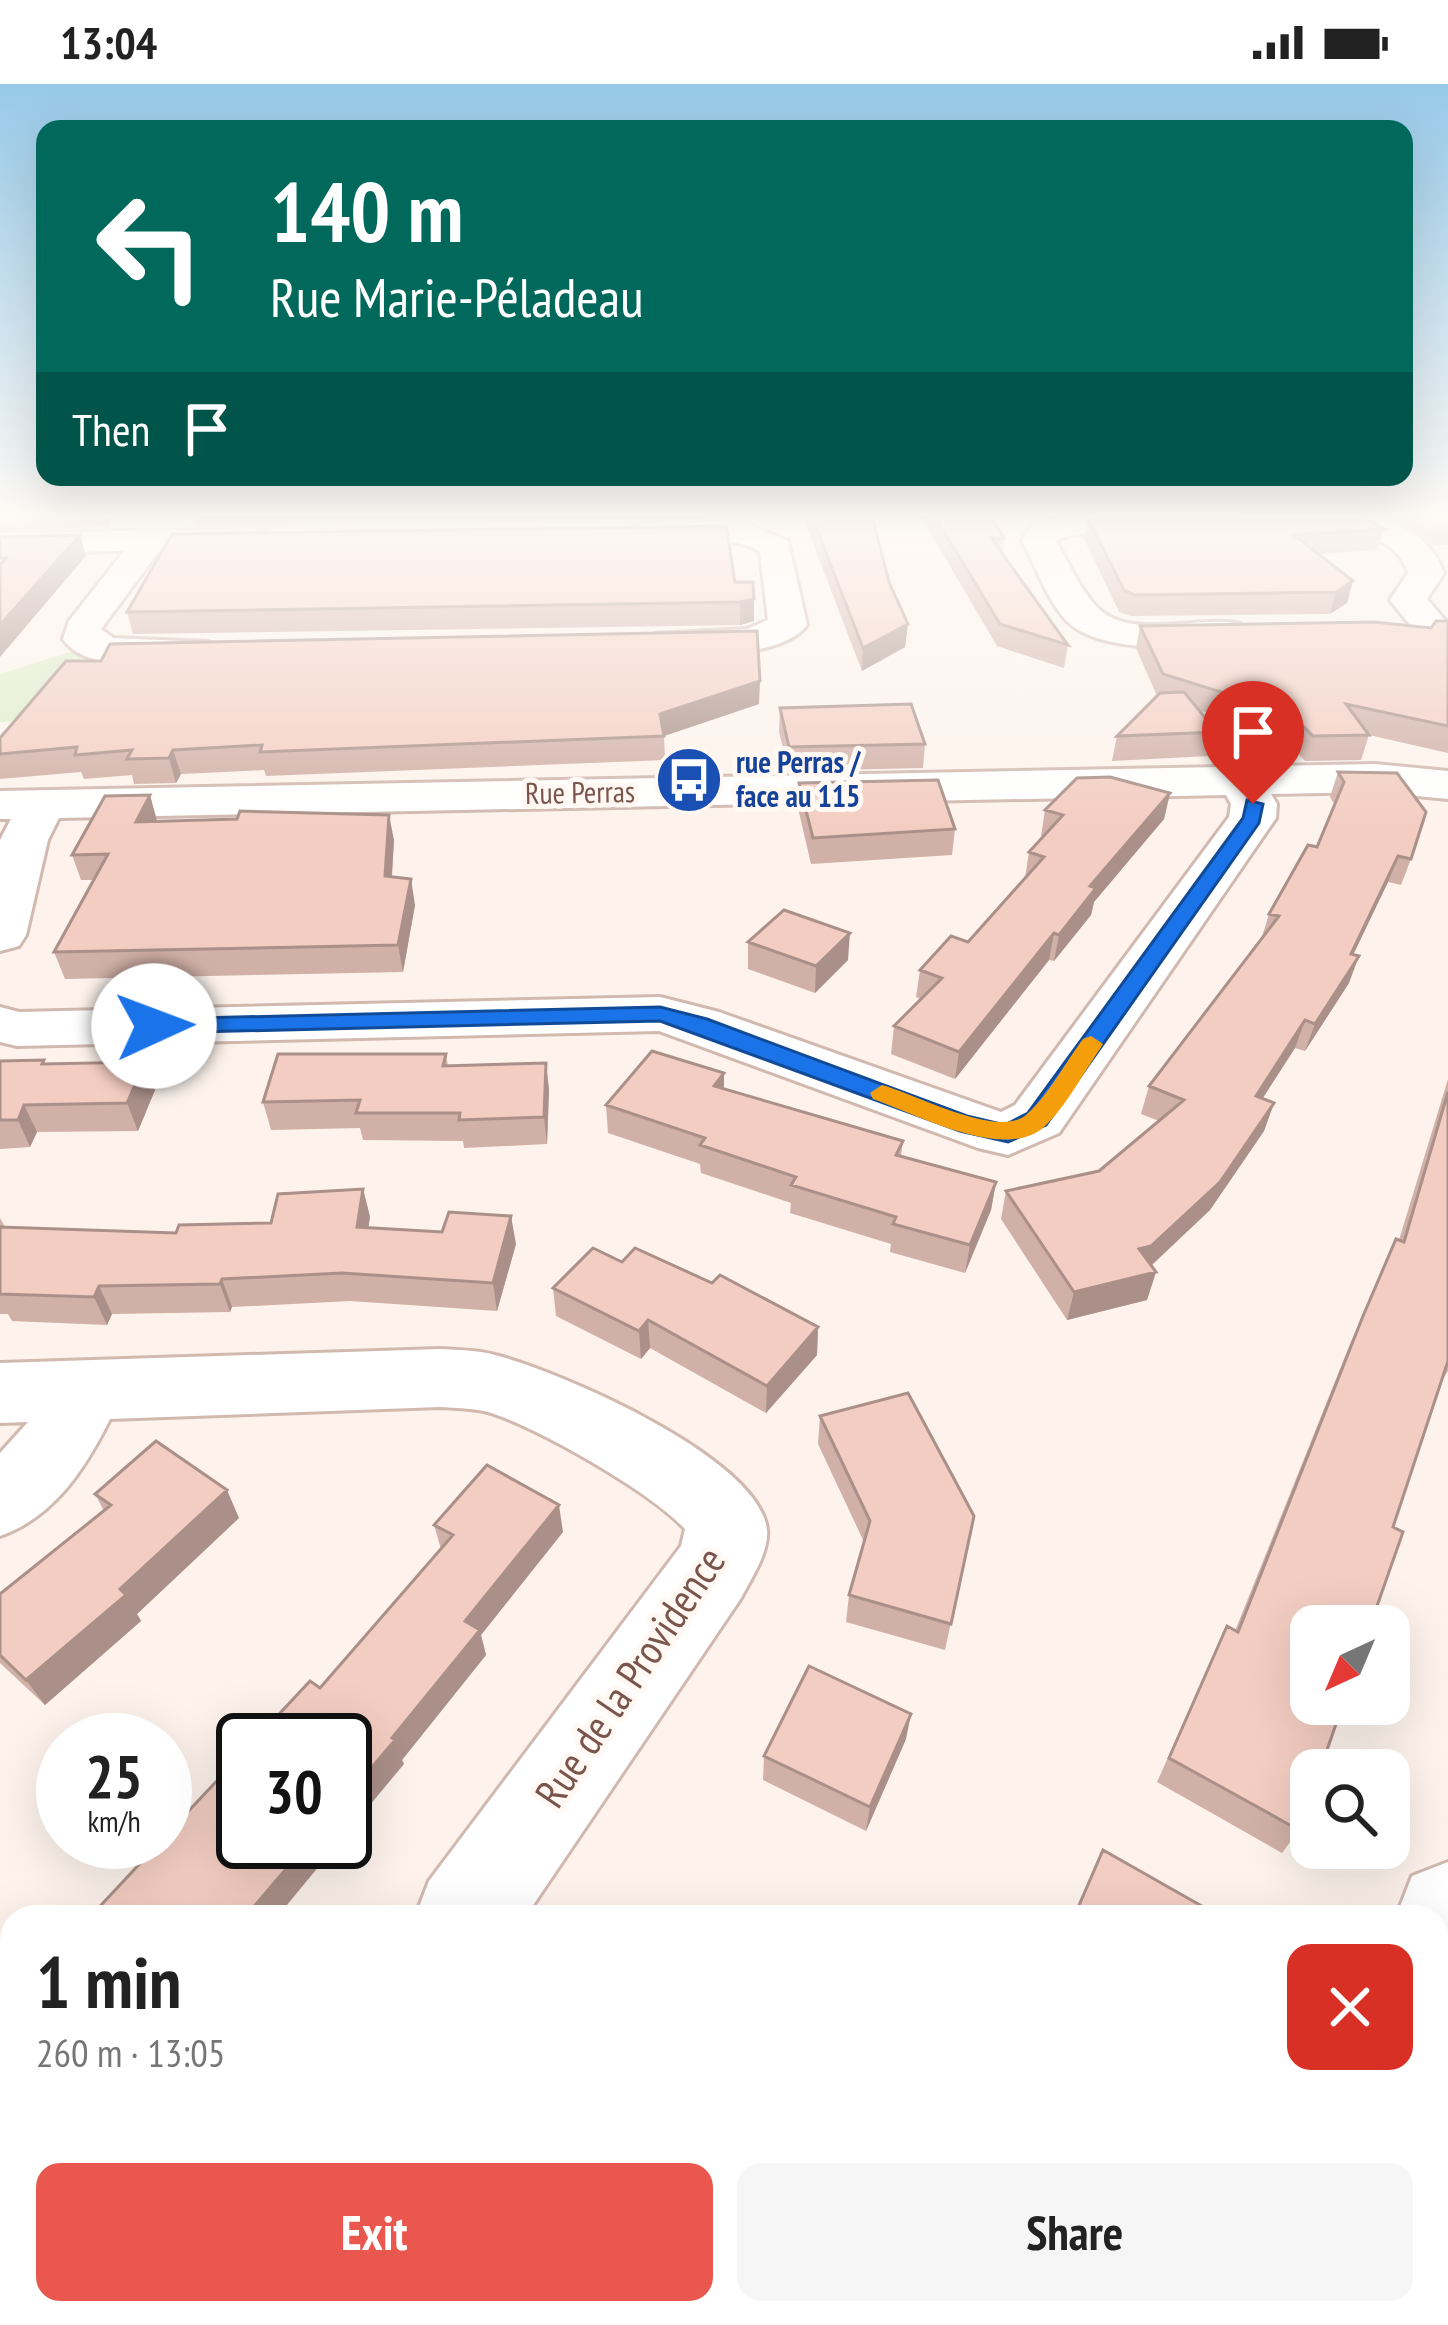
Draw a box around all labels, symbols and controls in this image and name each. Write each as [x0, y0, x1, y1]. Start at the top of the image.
text: 13:04 [60, 13, 157, 71]
text: 140 m [270, 156, 463, 265]
icon: left [72, 168, 228, 324]
text: Rue Marie-Péladeau [270, 262, 644, 332]
icon: arrive [174, 396, 240, 462]
text: Then [72, 400, 150, 458]
pin [1202, 681, 1304, 804]
icon: arrive [1220, 699, 1286, 765]
place label: rue Perras / face au 115 [736, 742, 862, 815]
bus stop icon: rue Perras / face au 115 [654, 745, 724, 815]
street label: Rue Perras [525, 771, 635, 812]
position arrow [91, 963, 217, 1089]
street label: Rue de la Providence [522, 1536, 737, 1818]
north arrow [1290, 1605, 1410, 1725]
map controls [1290, 1605, 1410, 1869]
speed limit sign: 30 [216, 1713, 372, 1869]
text: 25 [85, 1737, 143, 1815]
button: search [1290, 1749, 1410, 1869]
text: km/h [87, 1801, 141, 1840]
text: 1 min [36, 1935, 181, 2028]
button: close [1287, 1944, 1413, 2070]
text: 260 m · 13:05 [36, 2027, 225, 2078]
button: Exit [36, 2163, 713, 2301]
button: Share [737, 2163, 1413, 2301]

